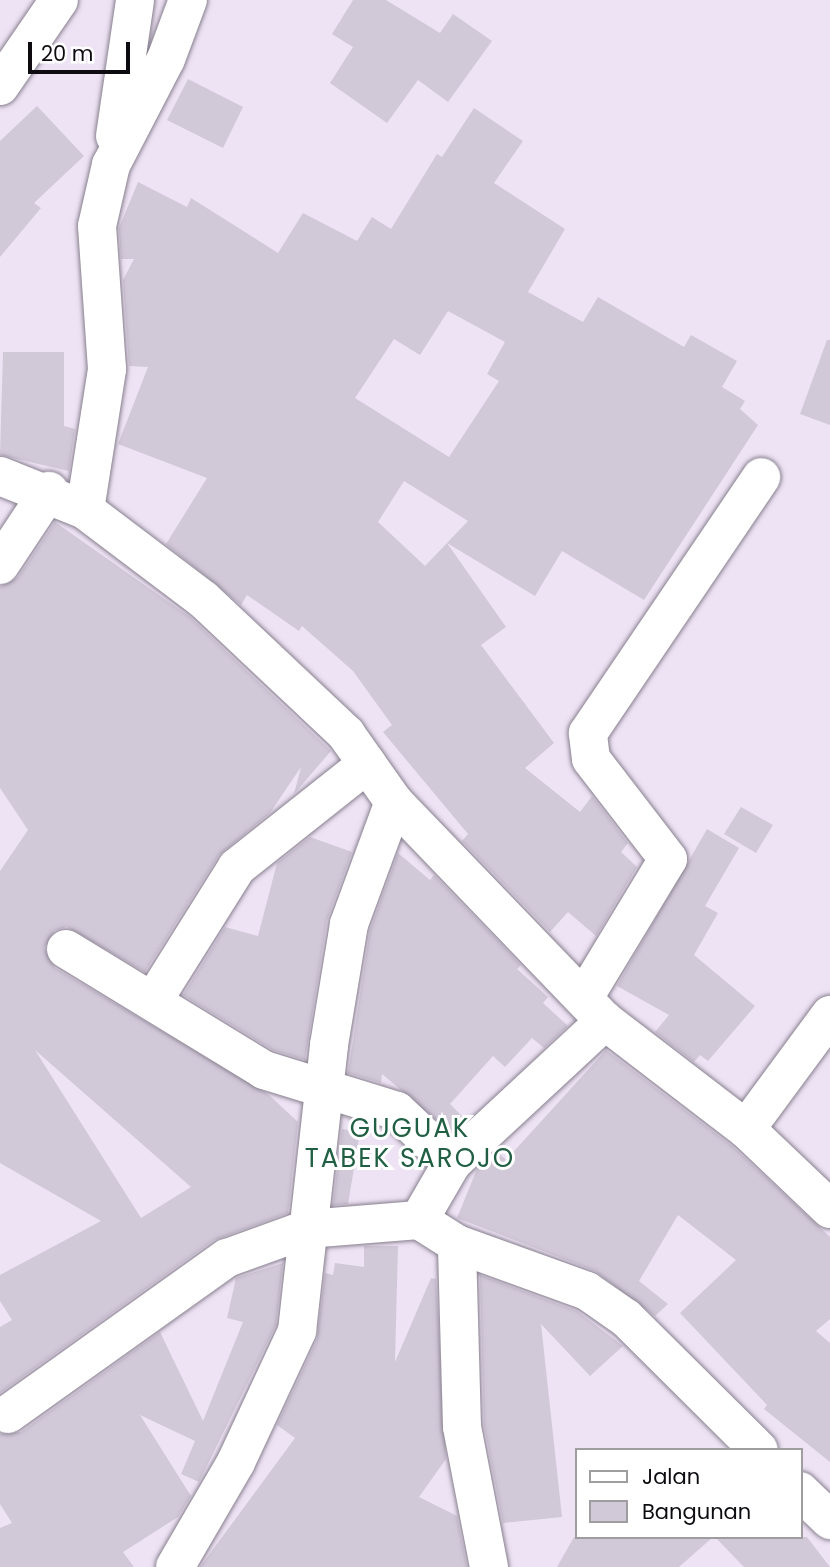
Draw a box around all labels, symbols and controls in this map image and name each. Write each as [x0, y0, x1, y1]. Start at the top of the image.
scale bar [32, 28, 133, 72]
text: 20 m [41, 39, 94, 68]
district label: GUGUAK TABEK SAROJO [306, 1113, 514, 1174]
legend [574, 1448, 802, 1539]
text: Jalan [642, 1462, 700, 1491]
text: Bangunan [642, 1497, 751, 1526]

